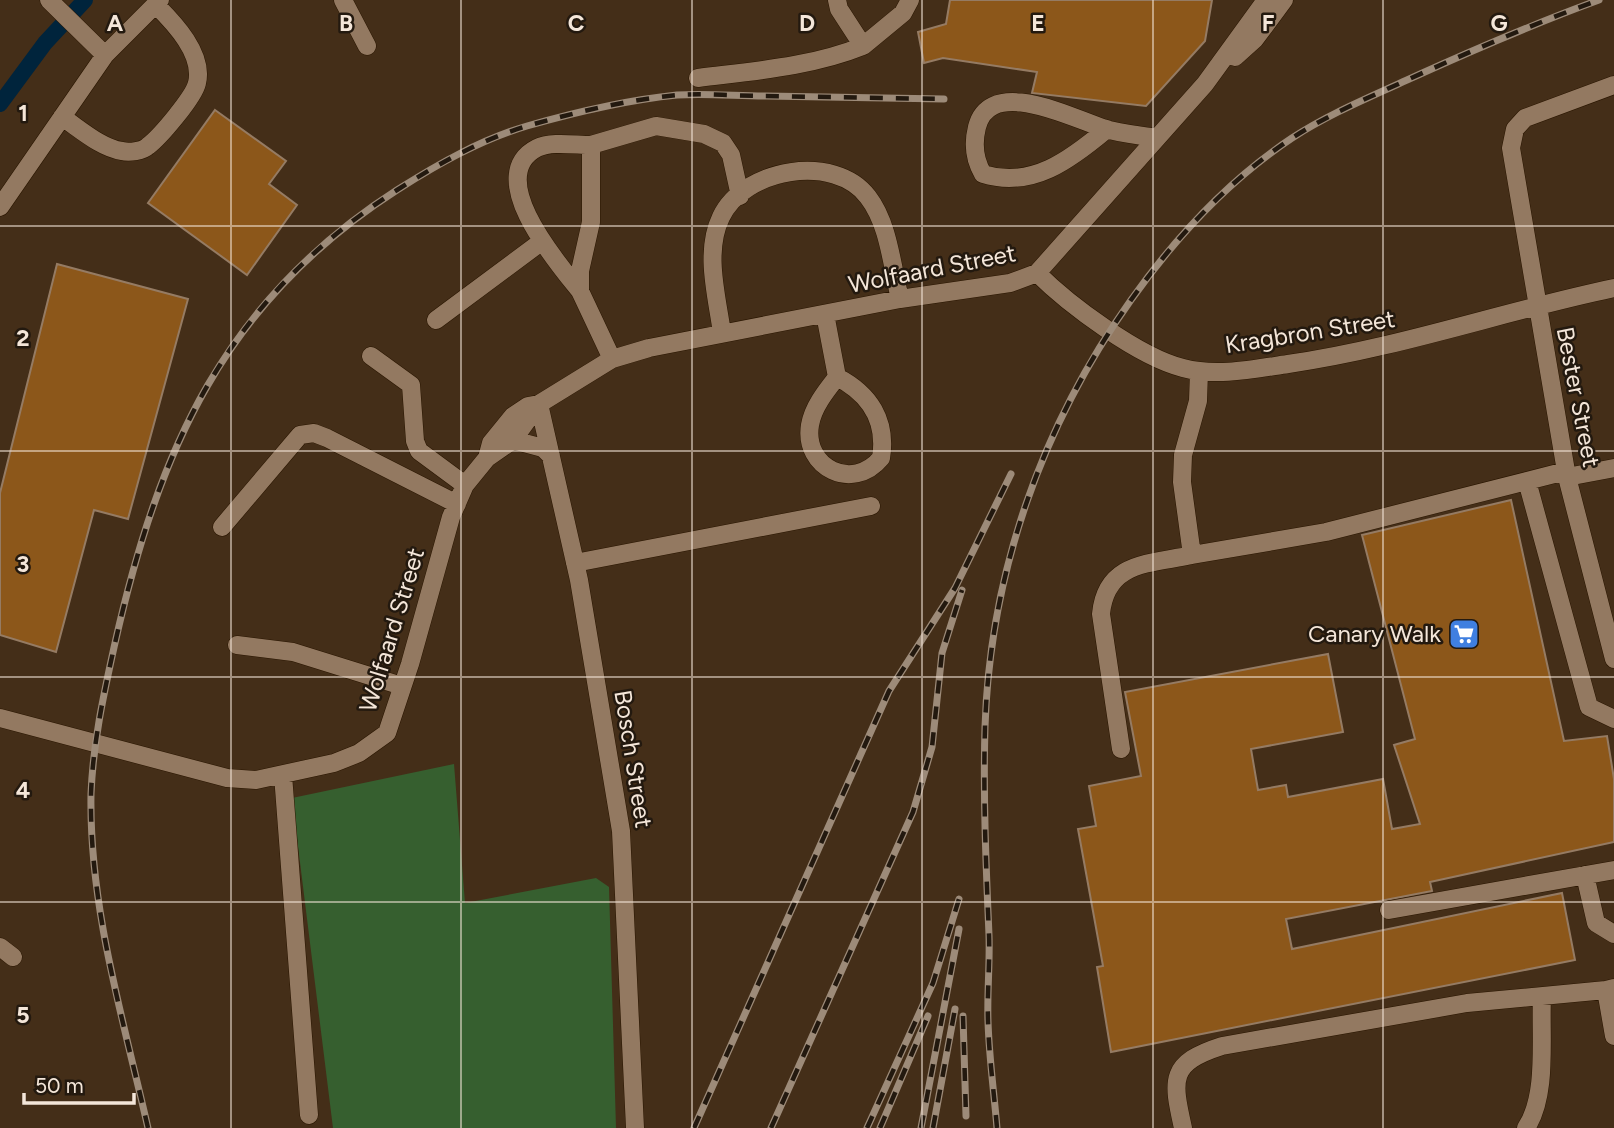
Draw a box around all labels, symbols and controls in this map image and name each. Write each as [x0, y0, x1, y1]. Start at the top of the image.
text: A [107, 9, 124, 37]
text: B [339, 9, 353, 37]
text: C [568, 9, 585, 37]
text: D [799, 9, 815, 37]
text: E [1031, 9, 1045, 37]
text: F [1262, 9, 1275, 37]
text: G [1490, 9, 1508, 37]
text: 1 [18, 99, 28, 127]
street label: Wolfaard Street [846, 238, 1018, 299]
street label: Kragbron Street [1223, 304, 1397, 359]
text: 2 [16, 324, 30, 352]
street label: Bester Street [1551, 324, 1606, 470]
street label: Wolfaard Street [353, 544, 430, 715]
text: 3 [17, 550, 29, 578]
supermarket icon: Canary Walk [1447, 617, 1481, 651]
place label: Canary Walk [1308, 619, 1441, 648]
street label: Bosch Street [608, 688, 659, 830]
text: 4 [16, 776, 30, 804]
text: 5 [16, 1001, 30, 1029]
scale bar [24, 1062, 135, 1106]
text: 50 m [35, 1073, 84, 1098]

